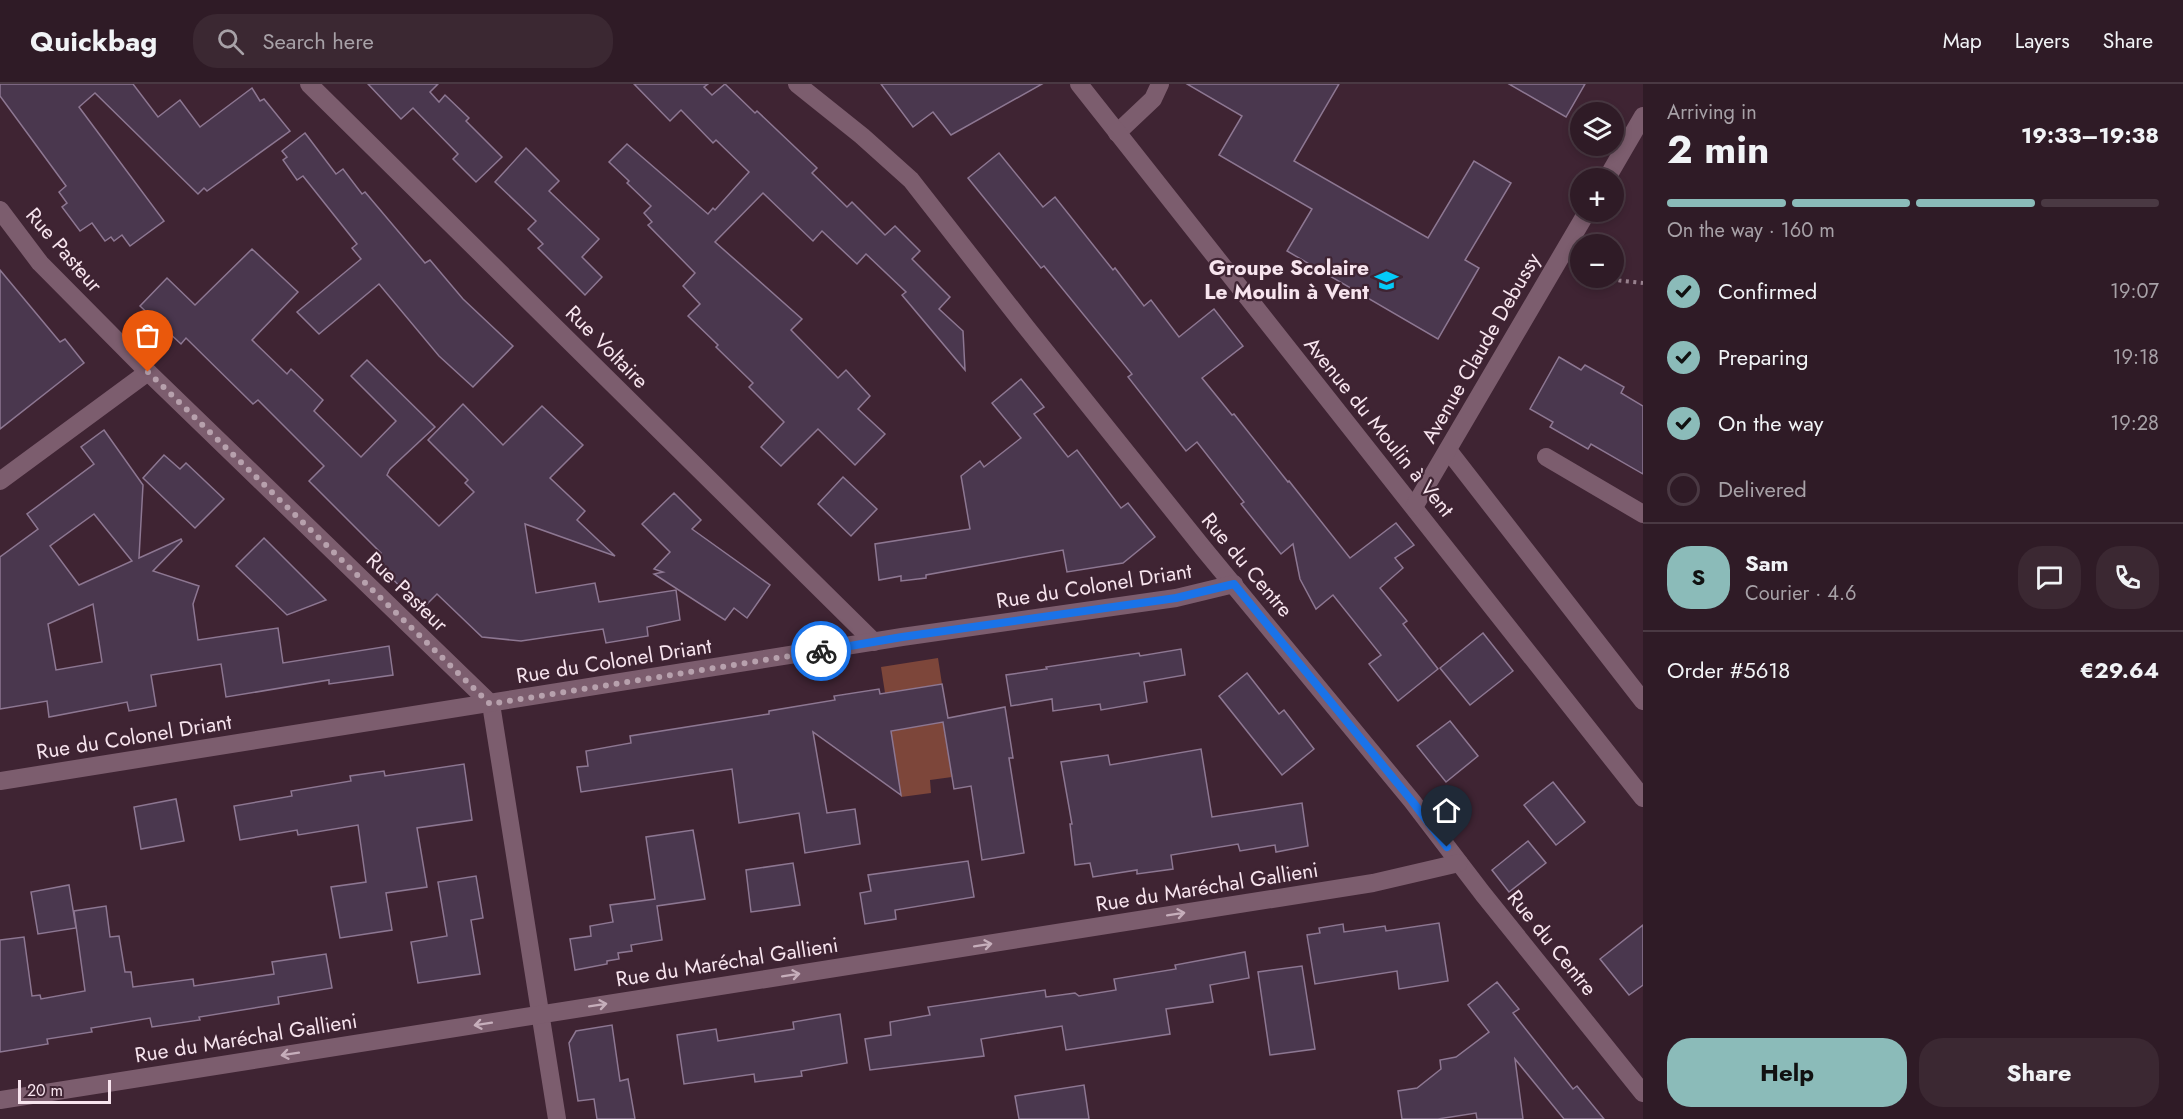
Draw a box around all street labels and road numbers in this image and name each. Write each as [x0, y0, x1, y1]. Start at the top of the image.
street label: Rue Pasteur [19, 201, 110, 299]
street label: Avenue Claude Debussy [1414, 247, 1548, 449]
street label: Rue Voltaire [559, 299, 655, 395]
street label: Avenue du Moulin à Vent [1297, 331, 1461, 523]
street label: Rue du Centre [1194, 506, 1300, 624]
street label: Rue Pasteur [359, 545, 455, 639]
street label: Rue du Colonel Driant [994, 556, 1194, 616]
street label: Rue du Colonel Driant [514, 631, 714, 691]
street label: Rue du Colonel Driant [34, 707, 234, 767]
street label: Rue du Maréchal Gallieni [1093, 855, 1321, 919]
street label: Rue du Centre [1500, 884, 1604, 1002]
street label: Rue du Maréchal Gallieni [613, 930, 841, 994]
street label: Rue du Maréchal Gallieni [132, 1006, 360, 1070]

